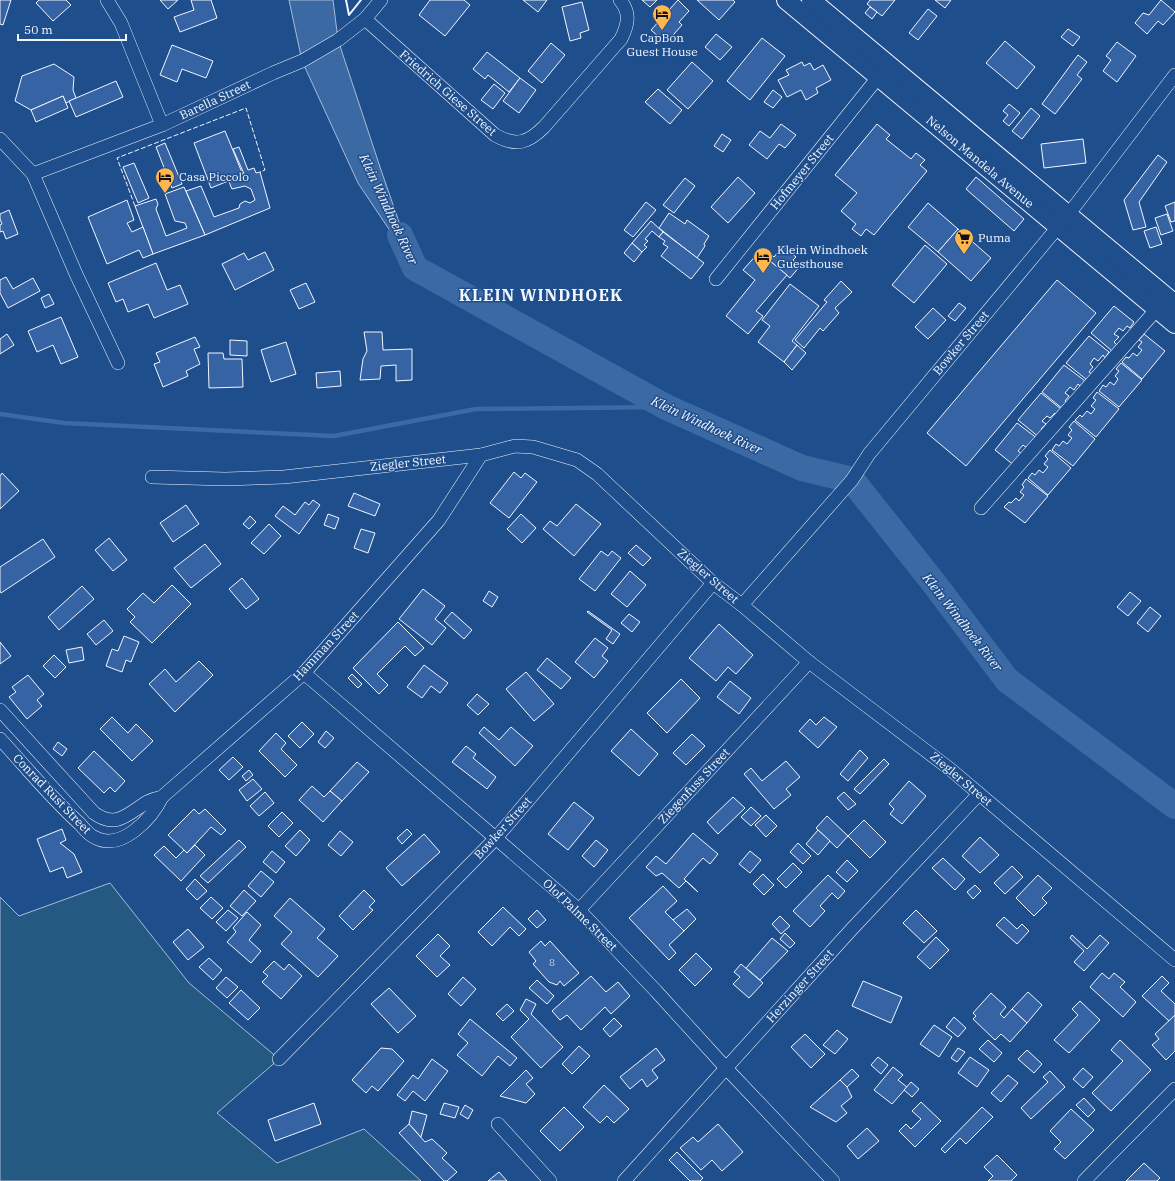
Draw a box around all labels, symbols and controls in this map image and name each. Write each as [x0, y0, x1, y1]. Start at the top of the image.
hotel icon: CapBon Guest House [651, 3, 673, 31]
scale bar [18, 16, 126, 42]
text: 50 m [24, 22, 53, 37]
place label: CapBon Guest House [626, 30, 698, 59]
street label: Friedrich Giese Street [397, 46, 500, 139]
street label: Barella Street [177, 77, 253, 123]
street label: Nelson Mandela Avenue [923, 112, 1037, 211]
street label: Hofmeyer Street [767, 131, 837, 212]
water label: Klein Windhoek River [355, 150, 422, 268]
hotel icon: Casa Piccolo [154, 166, 176, 194]
place label: Casa Piccolo [179, 169, 249, 184]
supermarket icon: Puma [953, 227, 975, 255]
place label: Puma [978, 230, 1011, 245]
place label: Klein Windhoek Guesthouse [777, 242, 868, 271]
hotel icon: Klein Windhoek Guesthouse [752, 246, 774, 274]
district label: KLEIN WINDHOEK [459, 285, 623, 305]
street label: Bowker Street [929, 308, 992, 378]
water label: Klein Windhoek River [648, 392, 765, 459]
street label: Ziegler Street [369, 451, 447, 474]
street label: Ziegler Street [675, 545, 742, 606]
water label: Klein Windhoek River [918, 569, 1007, 675]
street label: Hamman Street [290, 608, 362, 684]
street label: Ziegenfuss Street [655, 745, 733, 827]
street label: Ziegler Street [927, 748, 995, 809]
street label: Conrad Rust Street [10, 750, 95, 837]
street label: Bowker Street [471, 793, 535, 862]
street label: Olof Palme Street [540, 875, 621, 954]
street label: Herzinger Street [763, 946, 836, 1025]
house number: 8 [549, 956, 555, 969]

